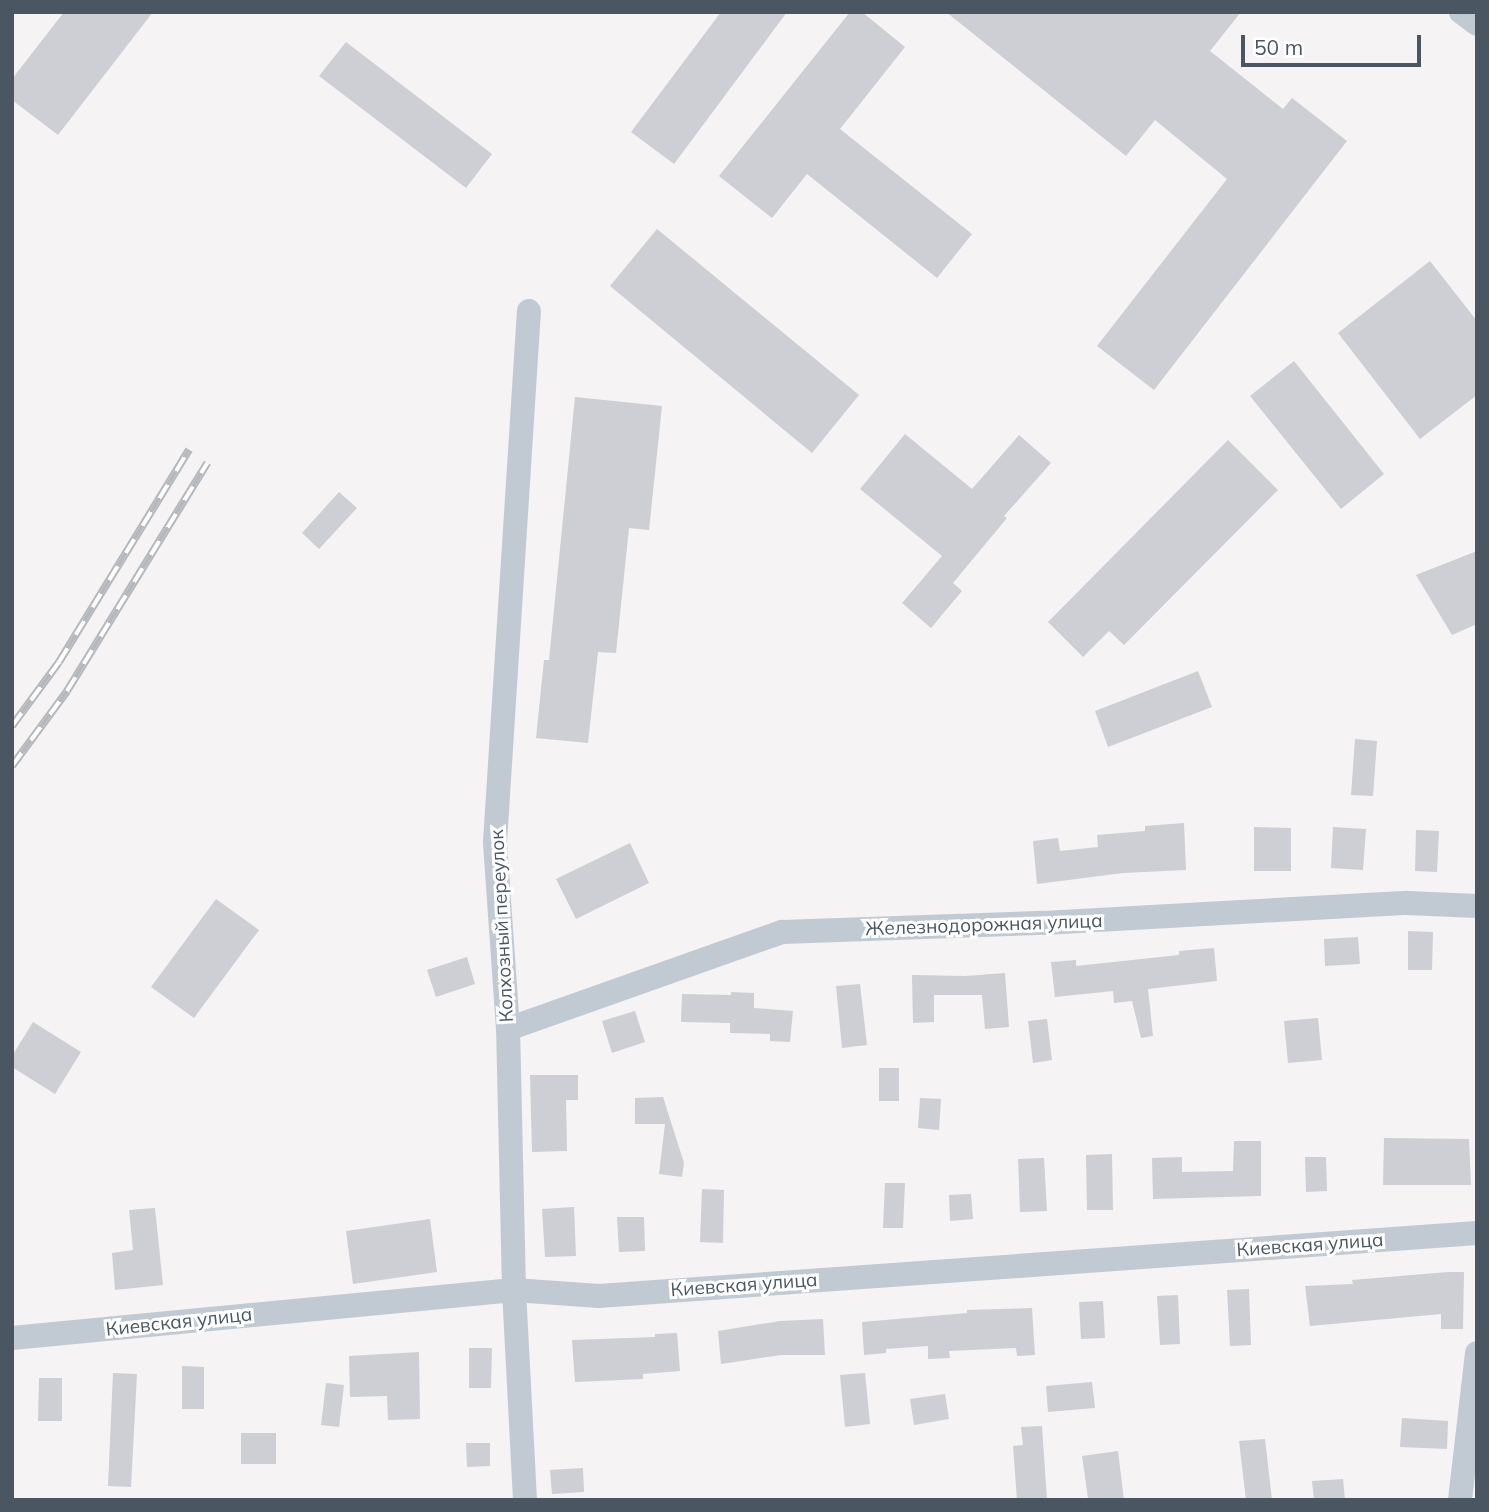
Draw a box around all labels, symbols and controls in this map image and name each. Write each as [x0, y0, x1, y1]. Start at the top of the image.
scale bar [1244, 21, 1424, 65]
text: 50 m [1254, 34, 1303, 60]
street label: Колхозный переулок [486, 829, 518, 1023]
street label: Железнодорожная улица [865, 909, 1103, 941]
street label: Киевская улица [1236, 1228, 1384, 1262]
street label: Киевская улица [670, 1268, 818, 1302]
street label: Киевская улица [105, 1303, 253, 1341]

